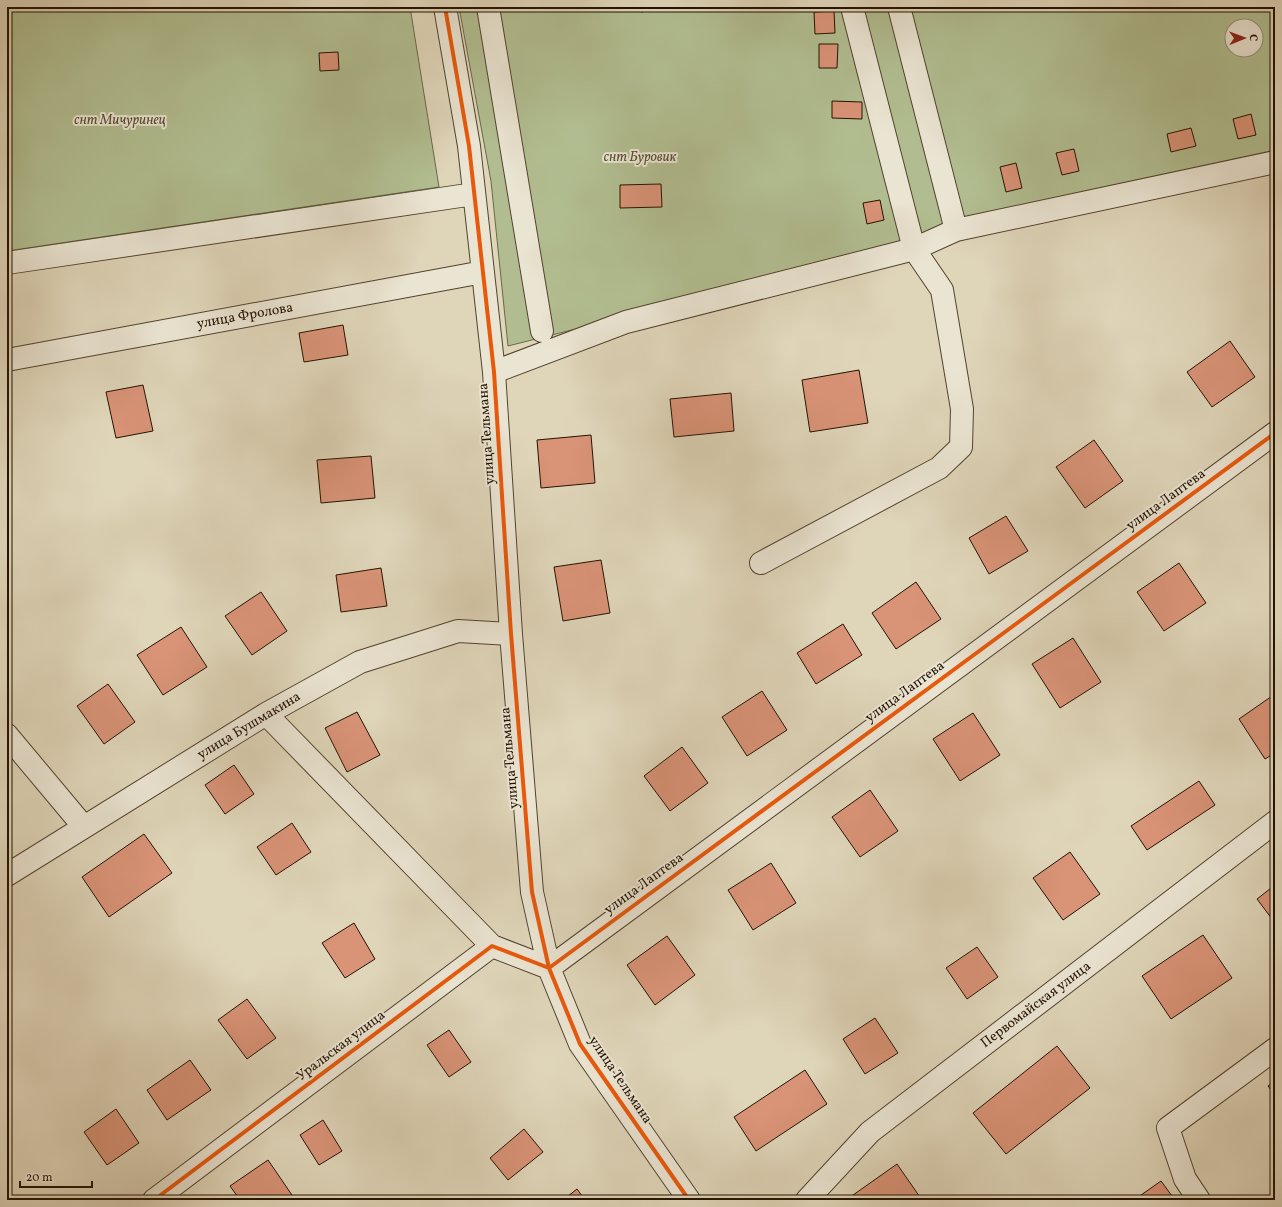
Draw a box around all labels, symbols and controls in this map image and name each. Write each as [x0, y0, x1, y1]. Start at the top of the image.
north arrow [1224, 18, 1264, 58]
text: С [1245, 34, 1260, 42]
park label: снт Мичуринец [74, 111, 166, 130]
park label: снт Буровик [604, 148, 677, 167]
street label: улица Фролова [195, 298, 295, 334]
street label: улица Тельмана [474, 382, 500, 486]
street label: улица Лаптева [1122, 465, 1210, 535]
street label: улица Лаптева [861, 657, 949, 727]
street label: улица Бушмакина [194, 688, 304, 764]
street label: улица Тельмана [496, 706, 524, 810]
street label: улица Лаптева [600, 849, 688, 919]
street label: Первомайская улица [977, 957, 1095, 1053]
street label: Уральская улица [293, 1006, 389, 1086]
street label: улица Тельмана [584, 1032, 656, 1128]
scale bar [20, 1163, 92, 1189]
text: 20 m [26, 1170, 53, 1186]

